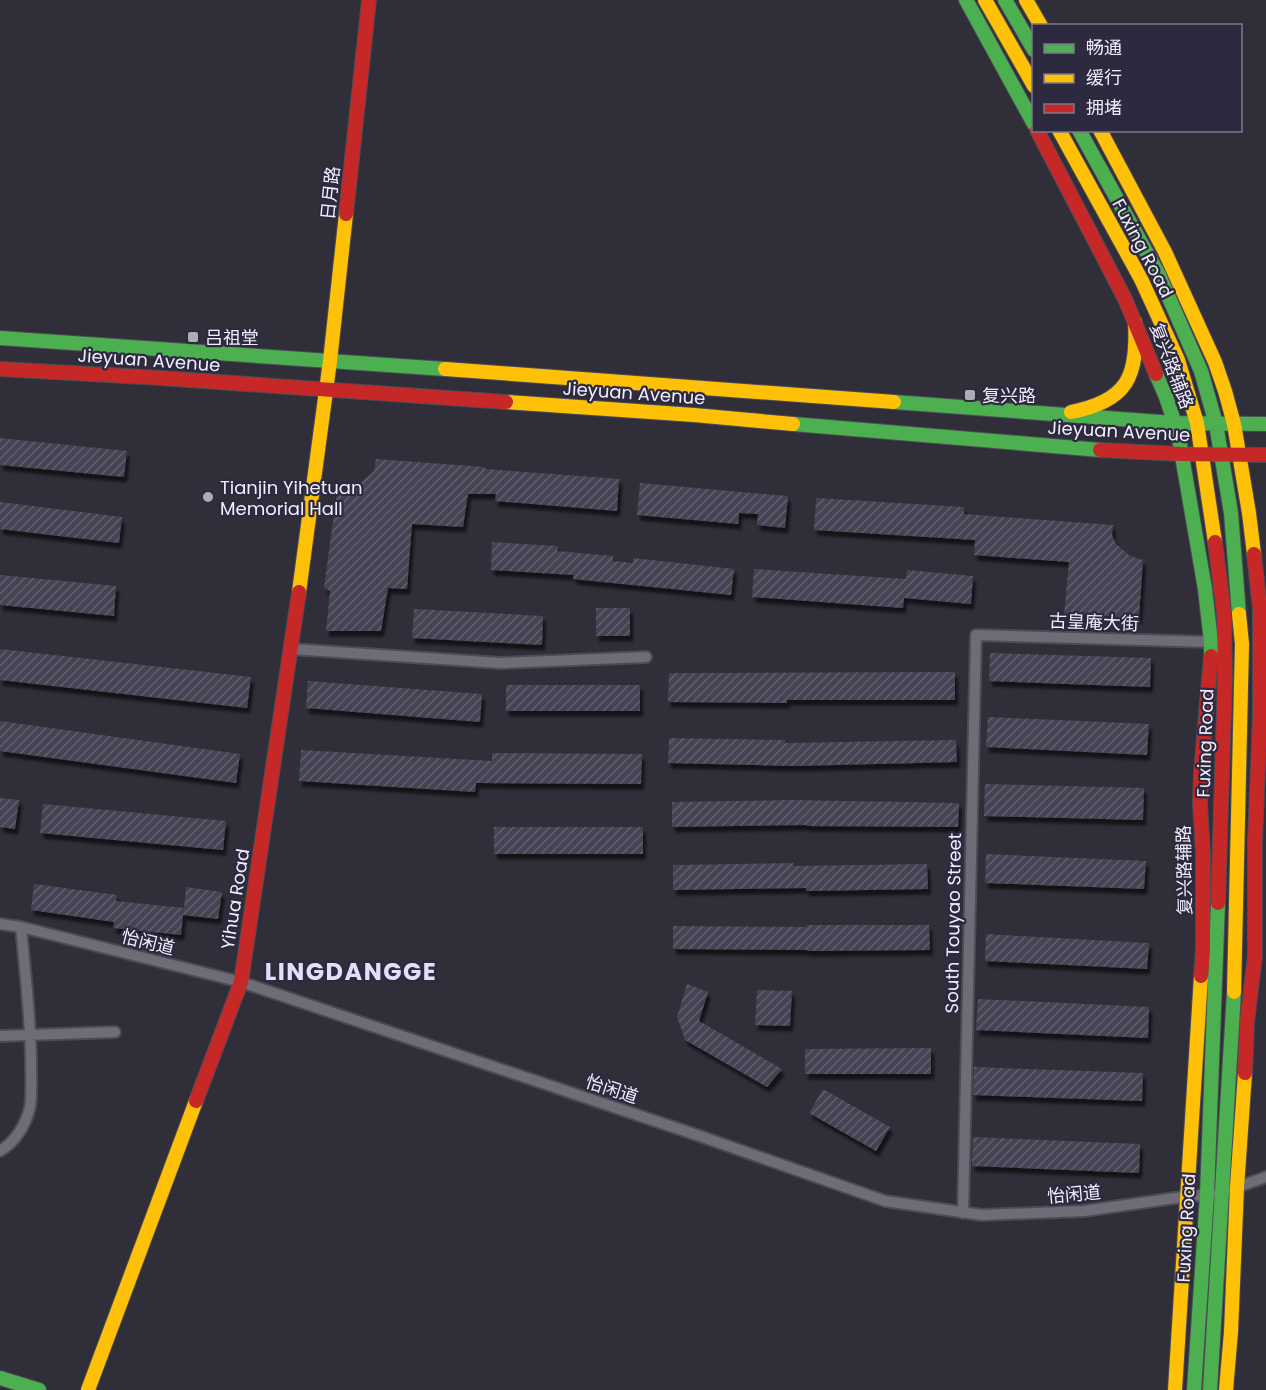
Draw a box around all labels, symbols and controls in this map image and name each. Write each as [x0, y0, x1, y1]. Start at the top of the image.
legend [1032, 24, 1242, 132]
text: 畅通 [1086, 35, 1122, 60]
text: 缓行 [1086, 65, 1122, 90]
text: 拥堵 [1086, 95, 1122, 120]
street label: 日月路 [315, 165, 345, 221]
street label: Fuxing Road [1106, 194, 1180, 302]
street label: 复兴路辅路 [1144, 320, 1200, 412]
place label: 吕祖堂 [205, 325, 259, 350]
marker: 吕祖堂 [186, 330, 200, 344]
street label: Jieyuan Avenue [77, 343, 221, 377]
street label: Jieyuan Avenue [562, 376, 706, 410]
place label: 复兴路 [982, 383, 1036, 408]
marker: 复兴路 [963, 388, 977, 402]
street label: Jieyuan Avenue [1047, 415, 1191, 447]
place label: Tianjin Yihetuan Memorial Hall [220, 475, 362, 521]
marker: Tianjin Yihetuan Memorial Hall [201, 490, 215, 504]
street label: 古皇庵大街 [1049, 608, 1139, 636]
street label: Fuxing Road [1191, 688, 1219, 798]
street label: 复兴路辅路 [1171, 825, 1197, 915]
street label: South Touyao Street [939, 832, 967, 1014]
street label: Yihua Road [215, 847, 255, 951]
street label: 怡闲道 [119, 923, 177, 961]
district label: LINGDANGGE [265, 955, 437, 988]
street label: 怡闲道 [582, 1069, 642, 1109]
street label: Fuxing Road [1171, 1173, 1201, 1283]
street label: 怡闲道 [1046, 1179, 1102, 1209]

